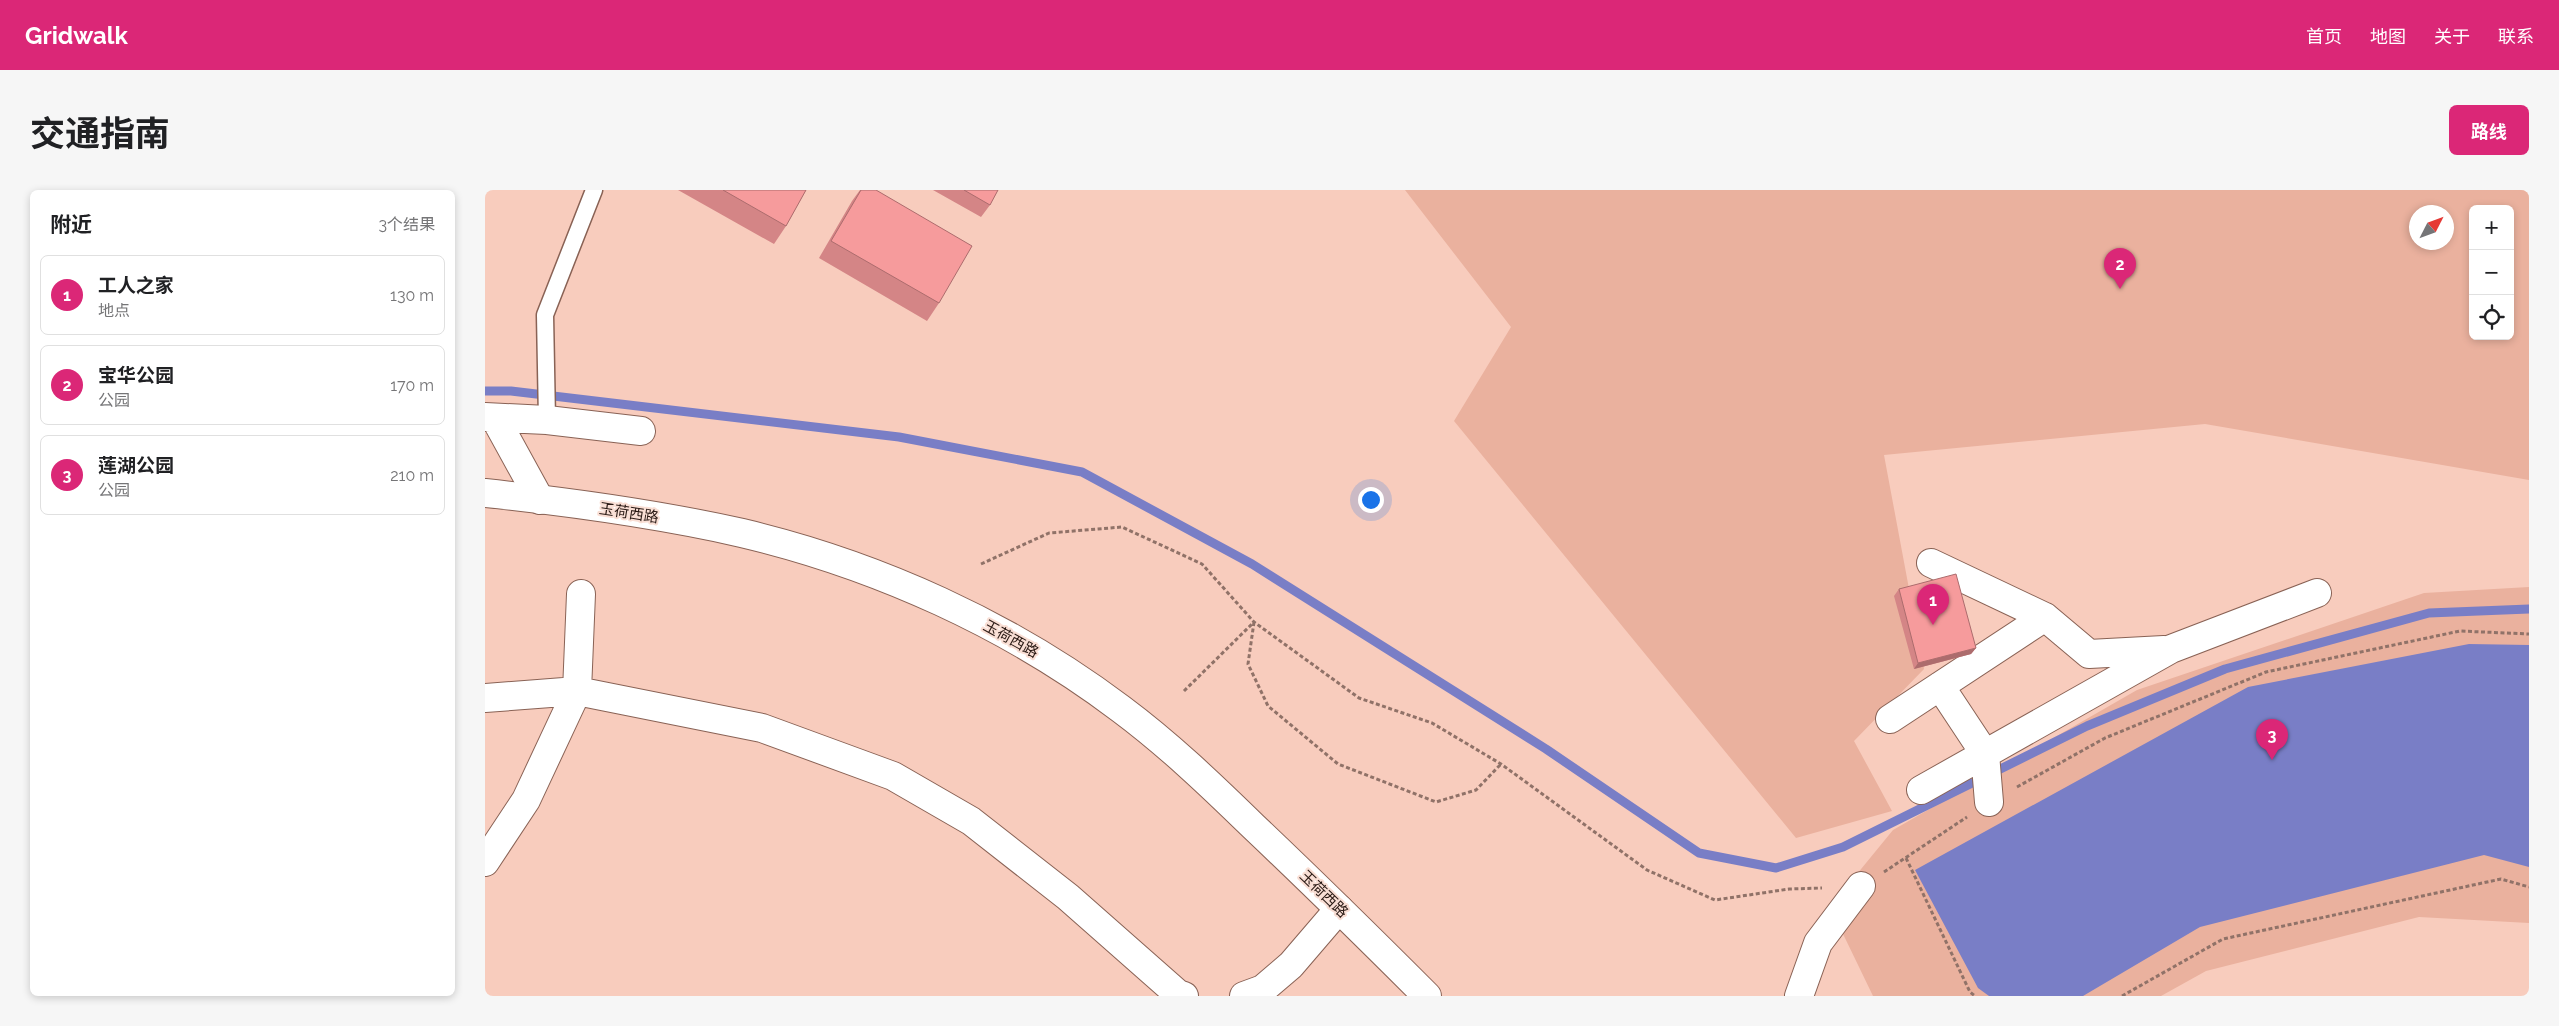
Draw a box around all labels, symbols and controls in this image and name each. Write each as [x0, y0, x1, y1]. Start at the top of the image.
text: Gridwalk [25, 21, 128, 50]
text: 首页 [2306, 26, 2342, 47]
text: 地图 [2370, 26, 2406, 47]
text: 关于 [2434, 26, 2470, 47]
text: 联系 [2498, 26, 2534, 47]
button: 路线 [2449, 105, 2529, 155]
text: 交通指南 [30, 113, 170, 154]
north arrow [2409, 205, 2454, 250]
map controls [2469, 205, 2514, 340]
button: + [2469, 205, 2514, 250]
text: 附近 [50, 212, 92, 237]
text: 3个结果 [378, 215, 435, 234]
pin: 2 [2104, 248, 2136, 289]
button: − [2469, 250, 2514, 295]
text: 工人之家 [98, 274, 174, 296]
text: 1 [63, 286, 71, 305]
text: 130 m [390, 286, 434, 305]
button: locate [2469, 295, 2514, 340]
text: 地点 [98, 301, 130, 320]
text: 宝华公园 [98, 364, 174, 386]
text: 2 [62, 376, 72, 395]
text: 170 m [390, 376, 434, 395]
text: 公园 [98, 391, 130, 410]
text: 莲湖公园 [98, 454, 174, 476]
text: 3 [63, 466, 71, 485]
text: 210 m [390, 466, 434, 485]
text: 公园 [98, 481, 130, 500]
your location [1358, 487, 1384, 513]
street label: 玉荷西路 [598, 499, 660, 527]
pin: 1 [1917, 584, 1949, 625]
street label: 玉荷西路 [980, 617, 1042, 661]
pin: 3 [2256, 719, 2288, 760]
street label: 玉荷西路 [1296, 867, 1352, 921]

